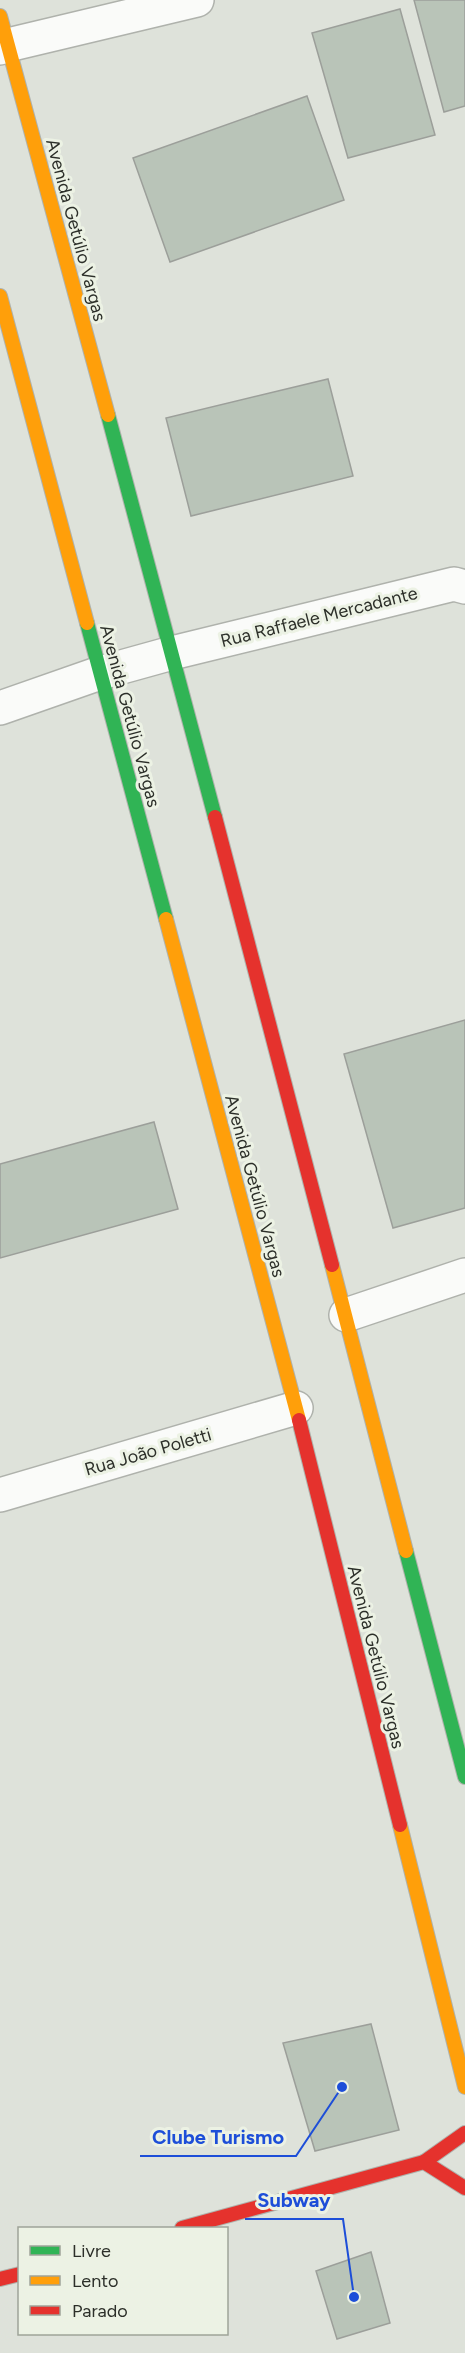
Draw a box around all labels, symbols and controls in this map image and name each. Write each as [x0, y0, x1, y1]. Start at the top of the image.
street label: Avenida Getúlio Vargas [41, 136, 111, 324]
street label: Rua Raffaele Mercadante [218, 582, 420, 652]
street label: Avenida Getúlio Vargas [95, 622, 165, 810]
street label: Avenida Getúlio Vargas [220, 1092, 290, 1280]
street label: Rua João Poletti [82, 1423, 214, 1481]
street label: Avenida Getúlio Vargas [343, 1563, 409, 1751]
callout: Clube Turismo [140, 2118, 296, 2156]
text: Clube Turismo [152, 2125, 284, 2149]
callout: Subway [245, 2181, 343, 2219]
text: Subway [257, 2188, 331, 2212]
legend [18, 2227, 228, 2335]
text: Livre [72, 2240, 111, 2262]
text: Lento [72, 2270, 118, 2292]
text: Parado [72, 2300, 128, 2322]

